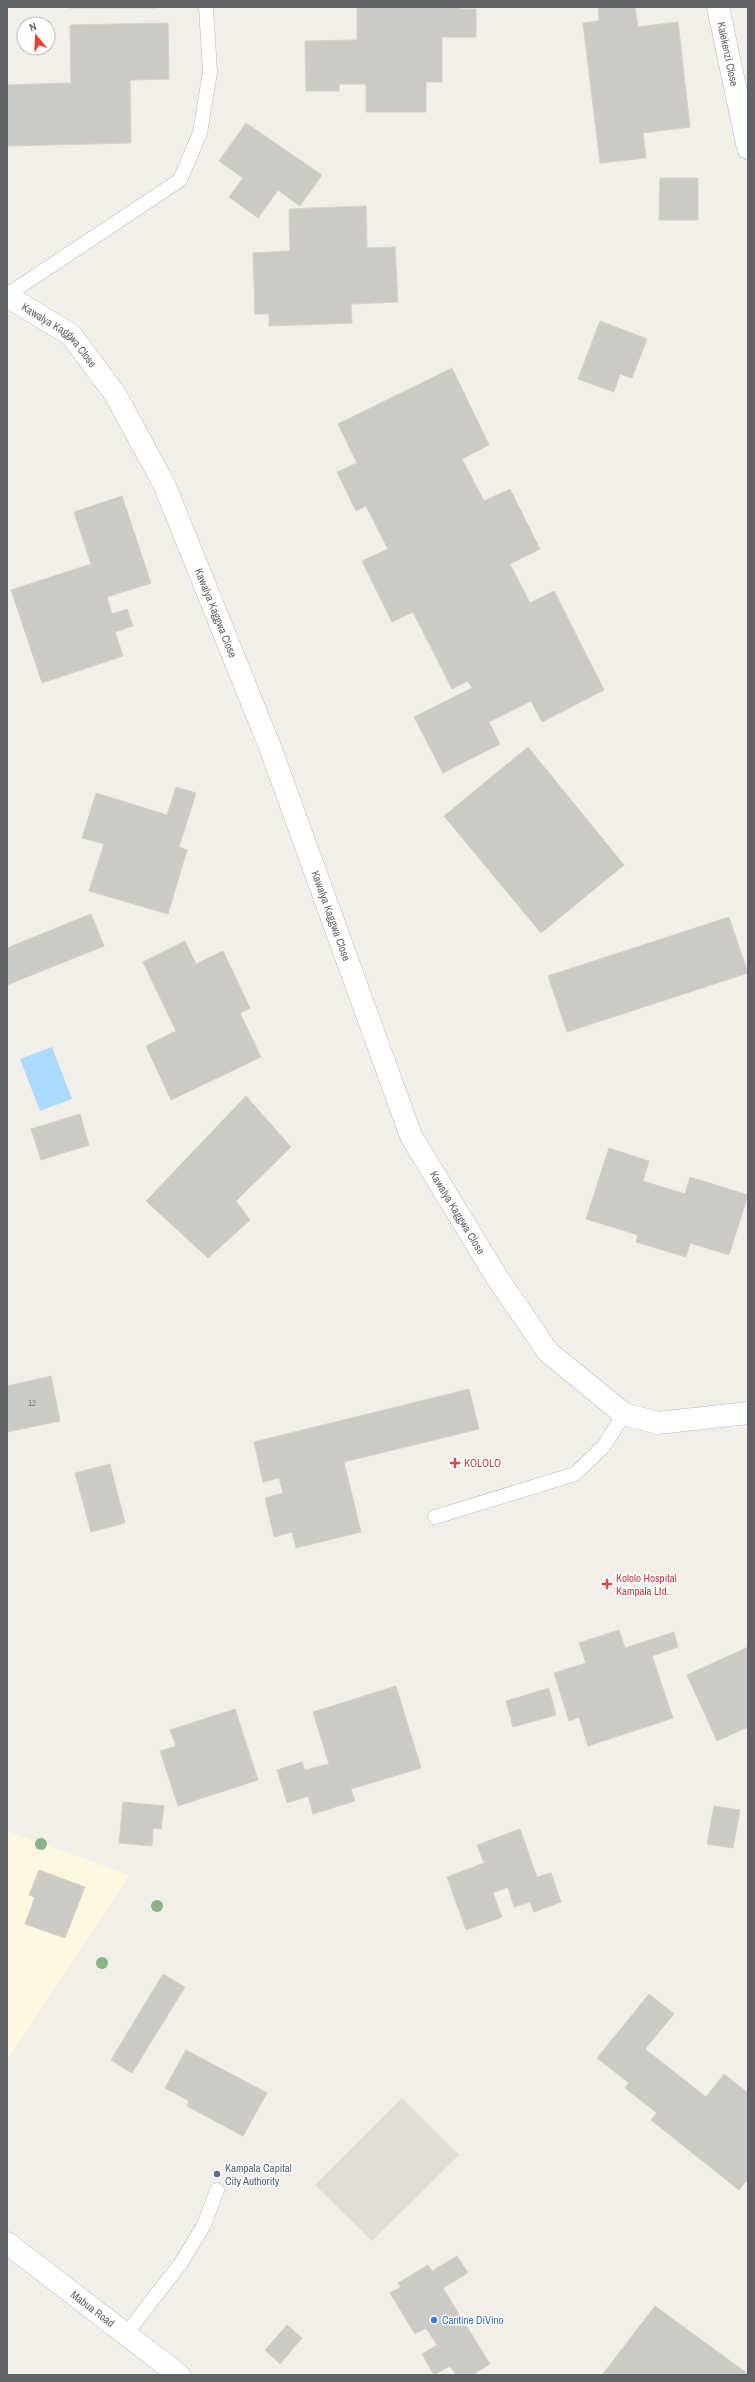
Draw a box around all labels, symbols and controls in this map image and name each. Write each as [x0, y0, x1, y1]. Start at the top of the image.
north arrow [16, 16, 56, 56]
text: N [27, 19, 38, 34]
street label: Kalekenzi Close [714, 21, 742, 87]
street label: Kawalya Kaggwa Close [19, 300, 100, 370]
street label: Kawalya Kaggwa Close [192, 566, 240, 660]
street label: Kawalya Kaggwa Close [308, 869, 354, 963]
street label: Kawalya Kaggwa Close [427, 1168, 488, 1257]
house number: 12 [28, 1397, 36, 1409]
place label: KOLOLO [464, 1456, 501, 1470]
marker: KOLOLO [449, 1457, 461, 1469]
place label: Kololo Hospital Kampala Ltd. [616, 1571, 677, 1598]
marker: Kololo Hospital Kampala Ltd. [601, 1578, 613, 1590]
place label: Kampala Capital City Authority [225, 2161, 292, 2188]
marker: Kampala Capital City Authority [212, 2169, 222, 2179]
street label: Mabua Road [68, 2287, 117, 2330]
place label: Cantine DiVino [442, 2313, 504, 2327]
marker: Cantine DiVino [429, 2315, 439, 2325]

